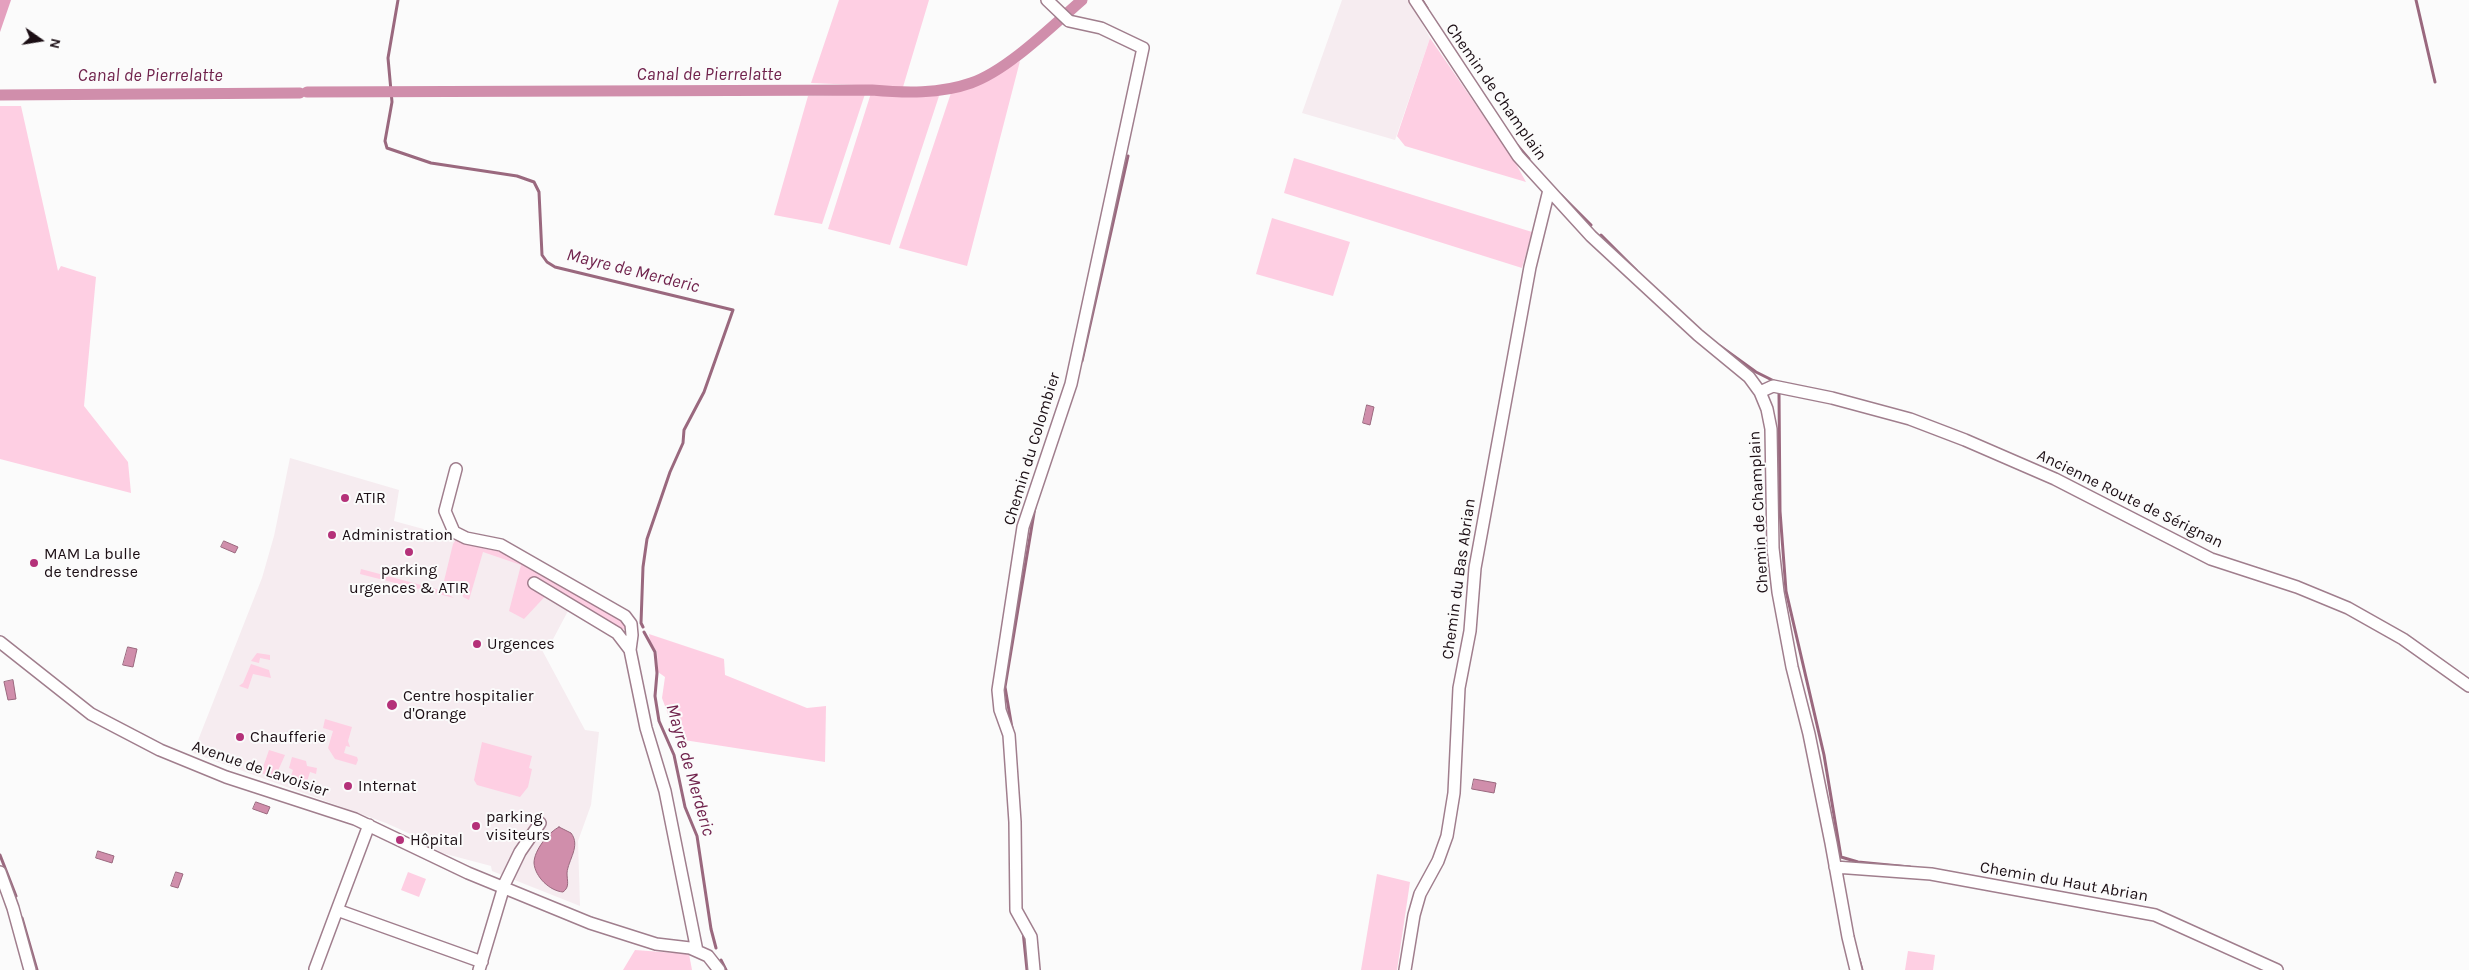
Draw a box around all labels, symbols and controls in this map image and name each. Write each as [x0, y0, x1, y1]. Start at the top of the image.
north arrow [15, 15, 65, 65]
street label: Chemin de Champlain [1441, 20, 1551, 164]
text: N [46, 37, 65, 50]
water label: Canal de Pierrelatte [636, 64, 782, 86]
water label: Canal de Pierrelatte [77, 65, 223, 87]
water label: Mayre de Merderic [564, 244, 702, 298]
street label: Chemin du Colombier [1000, 370, 1064, 528]
street label: Chemin de Champlain [1745, 430, 1773, 594]
street label: Ancienne Route de Sérignan [2034, 445, 2226, 553]
place label: ATIR [355, 488, 386, 508]
marker: ATIR [339, 492, 351, 504]
street label: Chemin du Bas Abrian [1438, 497, 1480, 661]
place label: Administration [342, 525, 453, 545]
marker: Administration [326, 529, 338, 541]
place label: MAM La bulle de tendresse [44, 544, 141, 582]
marker: parking urgences & ATIR [403, 546, 415, 558]
marker: MAM La bulle de tendresse [28, 557, 40, 569]
place label: parking urgences & ATIR [349, 560, 469, 598]
place label: Urgences [487, 634, 555, 654]
marker: Urgences [471, 638, 483, 650]
place label: Centre hospitalier d'Orange [403, 686, 533, 724]
marker: Centre hospitalier d'Orange [385, 698, 399, 712]
water label: Mayre de Merderic [661, 701, 719, 839]
place label: Chaufferie [250, 727, 326, 747]
marker: Chaufferie [234, 731, 246, 743]
street label: Avenue de Lavoisier [189, 737, 331, 801]
place label: Internat [358, 776, 417, 796]
marker: Internat [342, 780, 354, 792]
place label: parking visiteurs [486, 807, 550, 845]
marker: parking visiteurs [470, 820, 482, 832]
place label: Hôpital [410, 830, 463, 850]
marker: Hôpital [394, 834, 406, 846]
street label: Chemin du Haut Abrian [1978, 858, 2150, 906]

